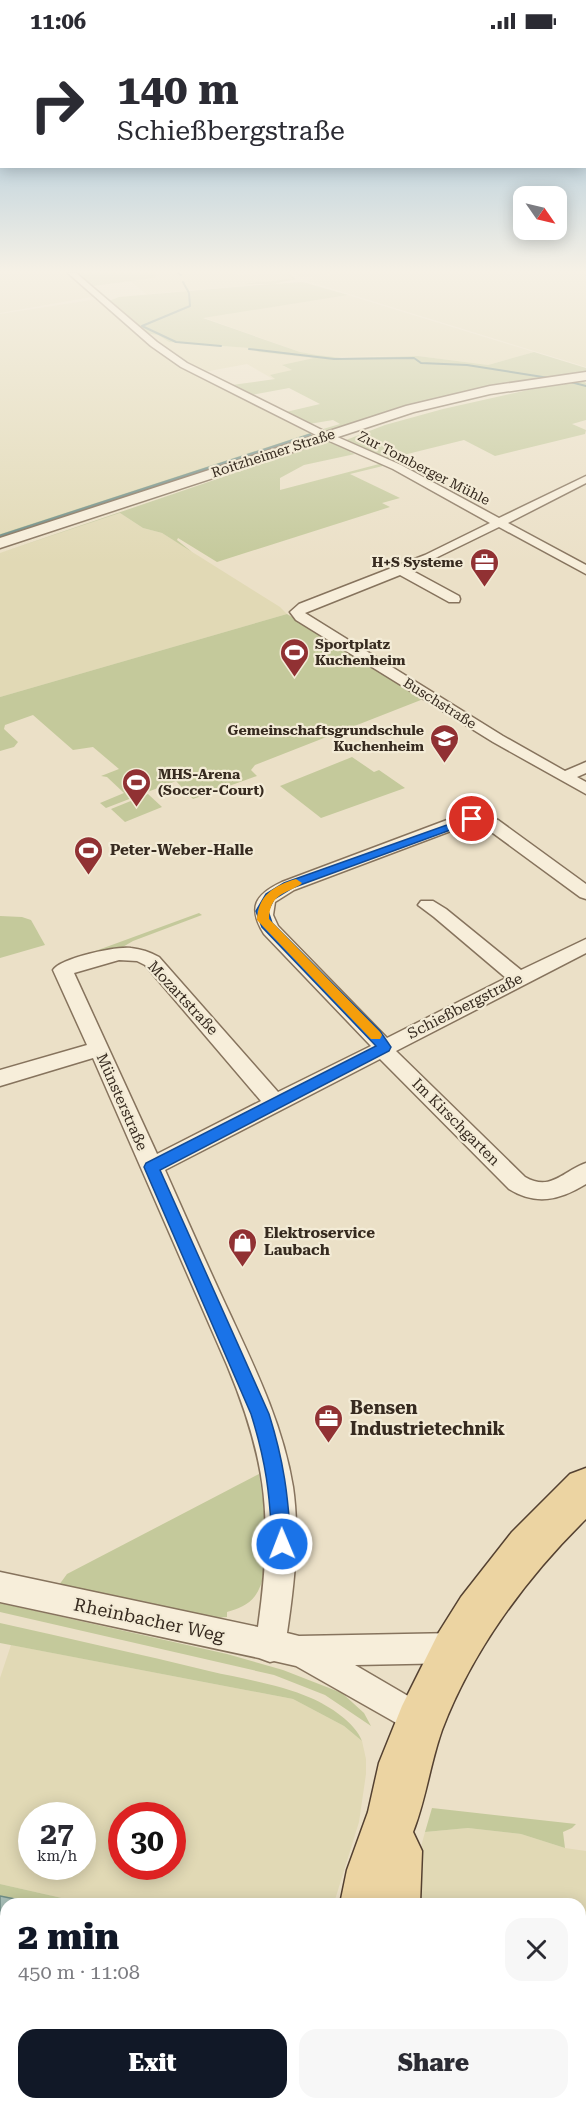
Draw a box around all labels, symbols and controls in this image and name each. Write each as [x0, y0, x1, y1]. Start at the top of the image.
text: 11:06 [30, 9, 86, 34]
text: 140 m [117, 65, 239, 114]
icon: right [18, 66, 96, 144]
text: Schießbergstraße [117, 115, 345, 147]
north arrow [513, 186, 567, 240]
map controls [513, 186, 567, 240]
street label: Roitzheimer Straße [209, 425, 337, 481]
street label: Zur Tomberger Mühle [355, 428, 493, 508]
office icon: H+S Systeme [468, 546, 500, 588]
place label: H+S Systeme [372, 554, 463, 570]
sports icon: Sportplatz Kuchenheim [278, 636, 310, 678]
place label: Sportplatz Kuchenheim [315, 636, 406, 668]
street label: Buschstraße [401, 674, 480, 732]
place label: Gemeinschaftsgrundschule Kuchenheim [227, 722, 424, 754]
school or university icon: Gemeinschaftsgrundschule Kuchenheim [429, 722, 461, 764]
sports icon: MHS-Arena (Soccer-Court) [121, 766, 153, 808]
place label: MHS-Arena (Soccer-Court) [158, 766, 264, 798]
pin [446, 793, 497, 844]
icon: arrive [455, 802, 488, 835]
sports icon: Peter-Weber-Halle [73, 834, 105, 876]
place label: Peter-Weber-Halle [110, 841, 253, 859]
street label: Mozartstraße [144, 957, 222, 1039]
street label: Schießbergstraße [404, 969, 526, 1043]
street label: Münsterstraße [92, 1051, 152, 1153]
street label: Im Kirschgarten [409, 1075, 504, 1170]
place label: Elektroservice Laubach [264, 1224, 375, 1259]
shop icon: Elektroservice Laubach [227, 1226, 259, 1268]
place label: Bensen Industrietechnik [350, 1397, 506, 1439]
office icon: Bensen Industrietechnik [313, 1402, 345, 1444]
position arrow [250, 1512, 314, 1576]
street label: Rheinbacher Weg [72, 1593, 227, 1646]
speed limit sign: 30 [108, 1802, 186, 1880]
text: 27 [40, 1816, 74, 1851]
text: km/h [37, 1847, 77, 1865]
text: 2 min [18, 1916, 119, 1958]
button: close [505, 1918, 568, 1981]
text: 450 m · 11:08 [18, 1960, 140, 1984]
button: Exit [18, 2029, 287, 2098]
button: Share [299, 2029, 568, 2098]

